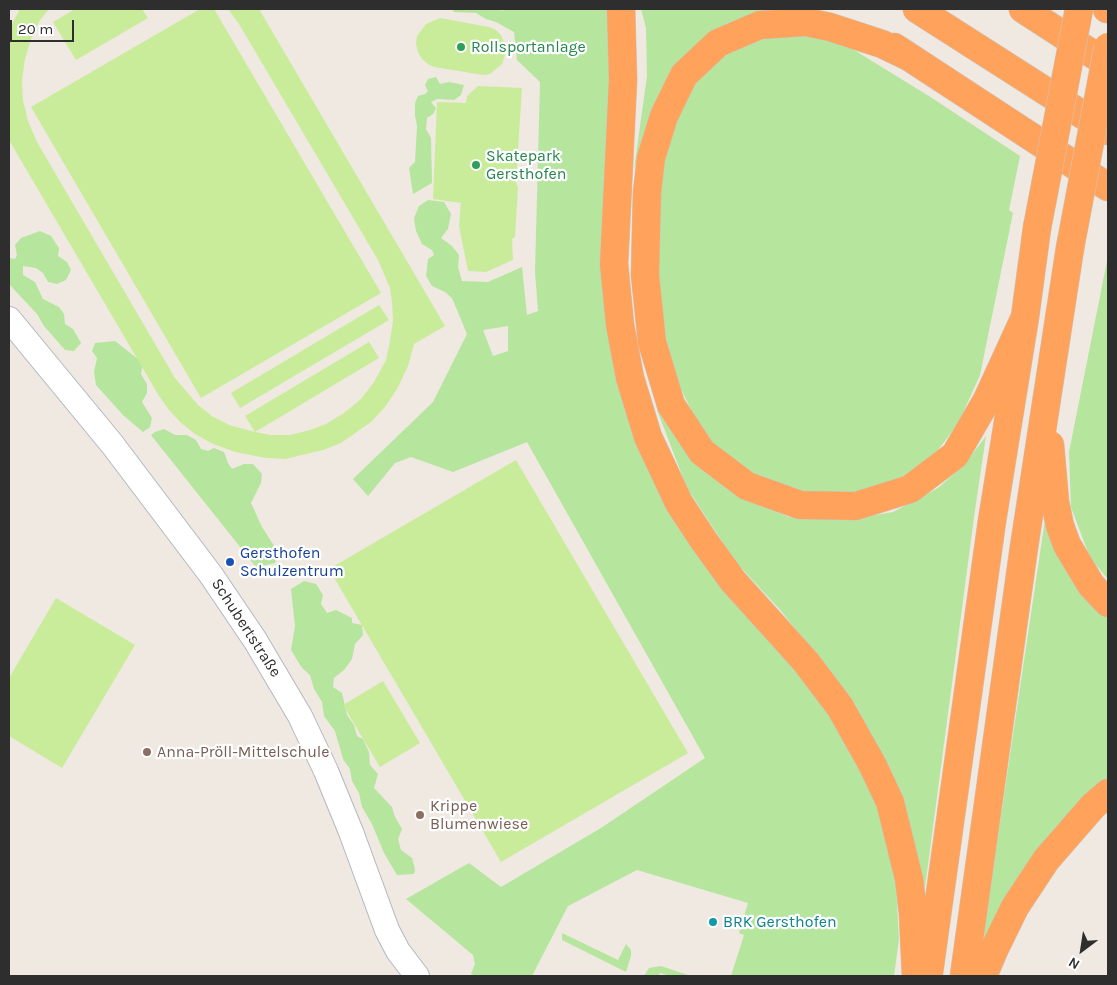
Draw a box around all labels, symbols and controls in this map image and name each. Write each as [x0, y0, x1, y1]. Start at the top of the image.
scale bar [12, 10, 76, 42]
text: 20 m [18, 20, 53, 38]
place label: Rollsportanlage [471, 37, 586, 57]
marker: Rollsportanlage [455, 41, 467, 53]
place label: Skatepark Gersthofen [486, 146, 566, 184]
marker: Skatepark Gersthofen [470, 159, 482, 171]
place label: Gersthofen Schulzentrum [240, 543, 344, 581]
marker: Gersthofen Schulzentrum [224, 556, 236, 568]
street label: Schubertstraße [207, 575, 285, 681]
place label: Anna-Pröll-Mittelschule [157, 742, 330, 762]
marker: Anna-Pröll-Mittelschule [141, 746, 153, 758]
place label: Krippe Blumenwiese [430, 796, 528, 834]
marker: Krippe Blumenwiese [414, 809, 426, 821]
place label: BRK Gersthofen [723, 912, 837, 932]
marker: BRK Gersthofen [707, 916, 719, 928]
north arrow [1057, 925, 1107, 975]
text: N [1065, 953, 1083, 973]

